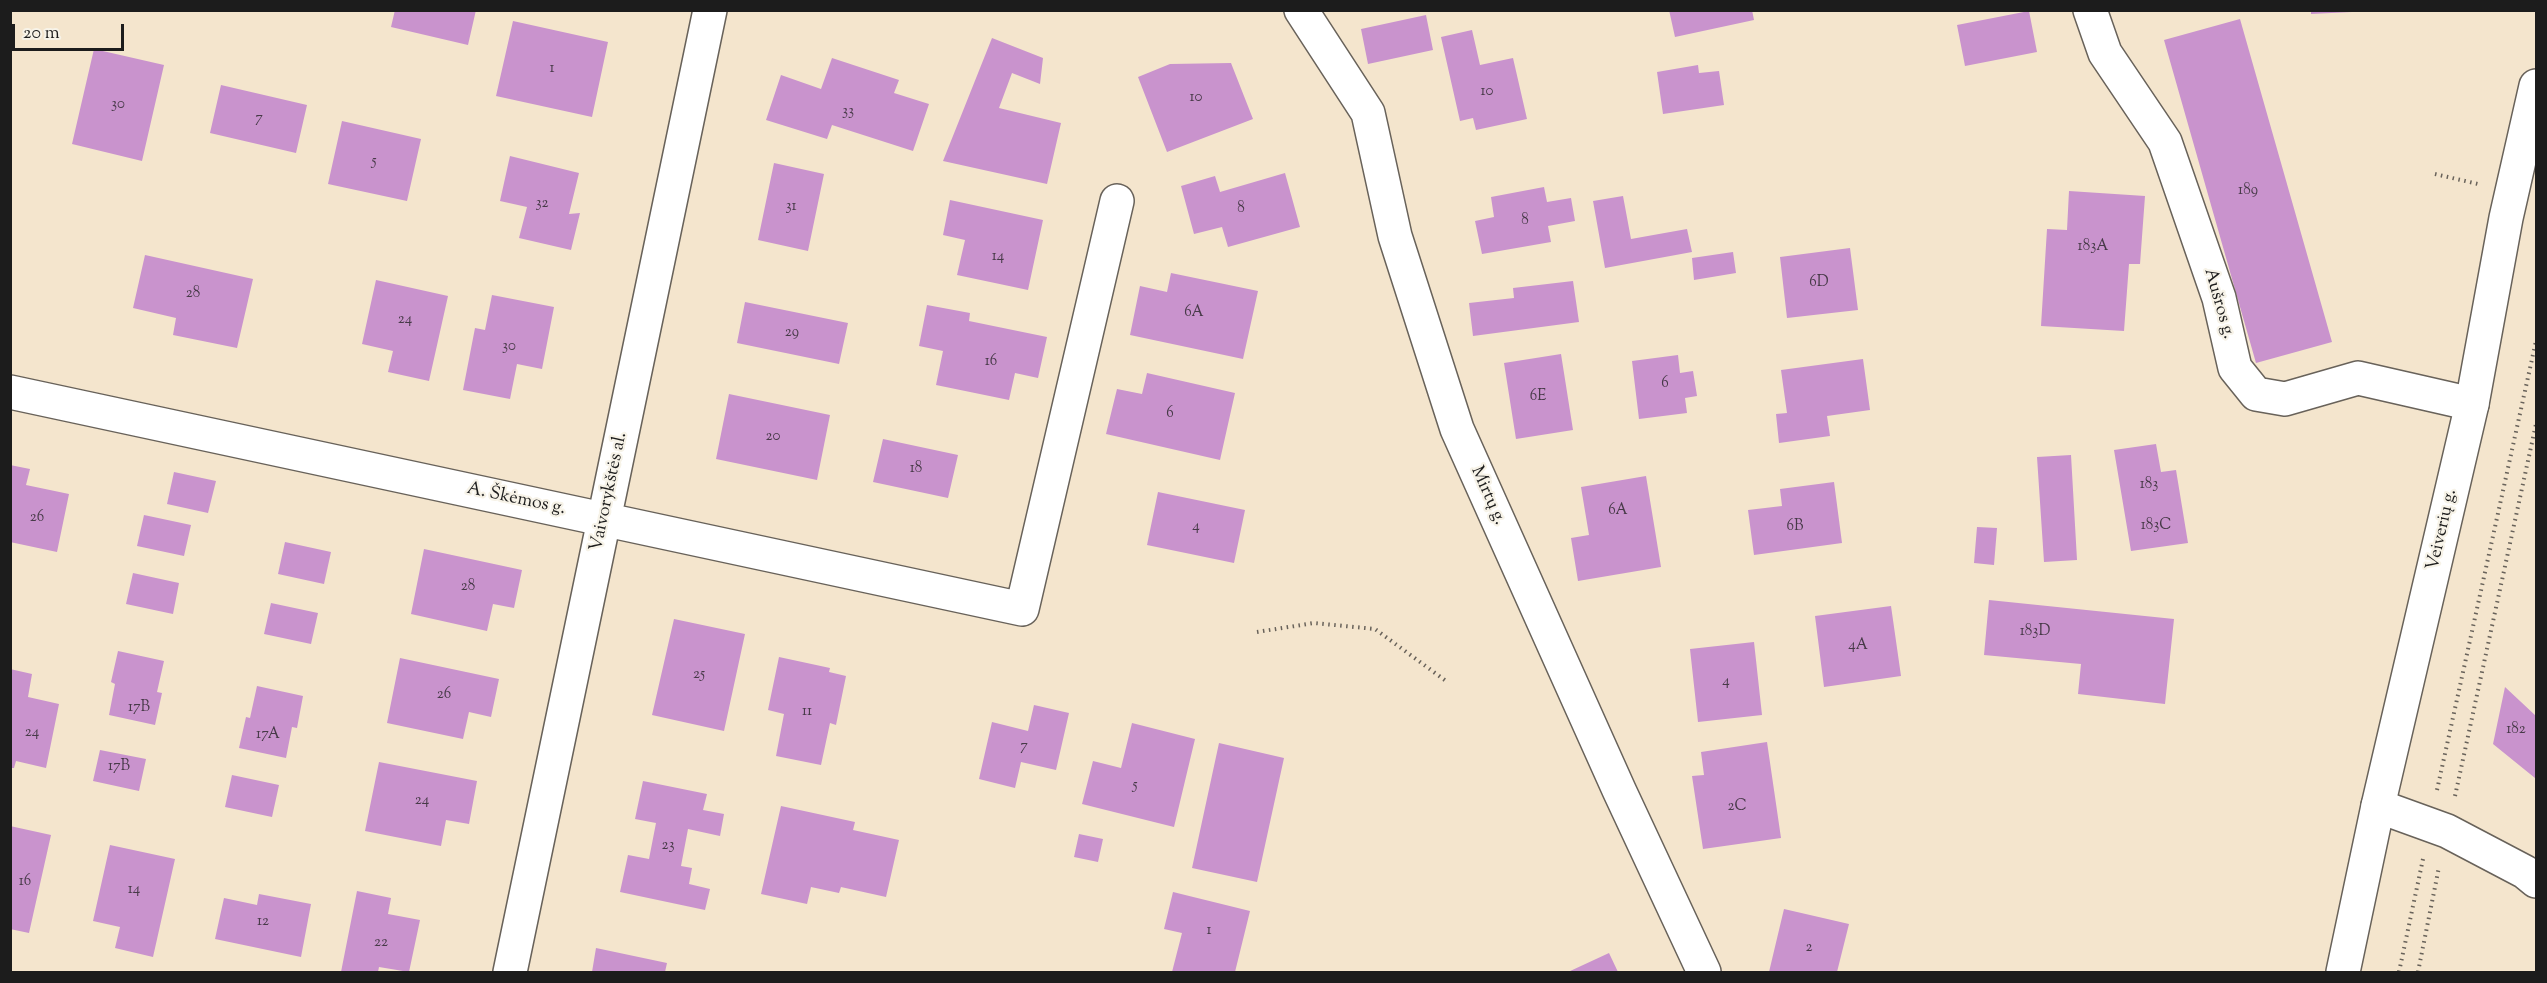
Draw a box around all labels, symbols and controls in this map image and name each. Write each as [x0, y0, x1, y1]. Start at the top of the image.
scale bar [15, 12, 128, 50]
text: 20 m [23, 21, 60, 47]
house number: 1 [549, 60, 555, 78]
house number: 10 [1481, 83, 1493, 101]
house number: 10 [1190, 89, 1202, 107]
house number: 30 [111, 96, 125, 114]
house number: 33 [842, 103, 854, 121]
house number: 7 [255, 110, 263, 128]
house number: 5 [371, 153, 377, 171]
house number: 189 [2238, 182, 2258, 200]
house number: 32 [535, 195, 549, 213]
house number: 31 [785, 198, 797, 216]
house number: 8 [1237, 200, 1245, 218]
house number: 8 [1521, 212, 1529, 230]
house number: 183A [2078, 238, 2108, 256]
house number: 14 [992, 248, 1004, 266]
street label: Aušros g. [2198, 266, 2238, 342]
house number: 6D [1809, 274, 1829, 292]
house number: 28 [186, 285, 200, 303]
house number: 6A [1184, 304, 1204, 322]
house number: 24 [398, 311, 412, 329]
house number: 29 [785, 324, 799, 342]
house number: 30 [502, 338, 516, 356]
house number: 16 [985, 353, 997, 371]
house number: 6 [1661, 375, 1669, 393]
house number: 6E [1530, 388, 1546, 406]
house number: 6 [1166, 405, 1174, 423]
house number: 20 [766, 428, 780, 446]
street label: Vaivorykštės al. [587, 430, 633, 554]
house number: 18 [910, 460, 922, 478]
street label: Mirtų g. [1465, 463, 1509, 529]
house number: 183 [2140, 476, 2158, 494]
street label: A. Škėmos g. [465, 479, 567, 521]
street label: Veiverių g. [2423, 487, 2463, 573]
house number: 6A [1608, 502, 1628, 520]
house number: 26 [30, 509, 44, 527]
house number: 183C [2141, 517, 2171, 535]
house number: 4 [1192, 518, 1200, 536]
house number: 6B [1787, 518, 1803, 536]
house number: 28 [461, 578, 475, 596]
house number: 183D [2020, 623, 2050, 641]
house number: 4A [1848, 637, 1868, 655]
house number: 25 [693, 666, 705, 684]
house number: 4 [1722, 673, 1730, 691]
house number: 26 [437, 686, 451, 704]
house number: 17B [128, 699, 150, 717]
house number: 11 [802, 703, 812, 721]
house number: 182 [2506, 721, 2526, 739]
house number: 24 [25, 724, 39, 742]
house number: 17A [256, 726, 280, 744]
house number: 7 [1020, 738, 1028, 756]
house number: 17B [108, 758, 130, 776]
house number: 5 [1132, 777, 1138, 795]
house number: 24 [415, 792, 429, 810]
house number: 2C [1727, 798, 1747, 816]
house number: 23 [661, 837, 675, 855]
house number: 16 [19, 873, 31, 891]
house number: 14 [128, 881, 140, 899]
house number: 12 [257, 913, 269, 931]
house number: 1 [1206, 922, 1212, 940]
house number: 22 [374, 934, 388, 952]
house number: 2 [1805, 939, 1813, 957]

